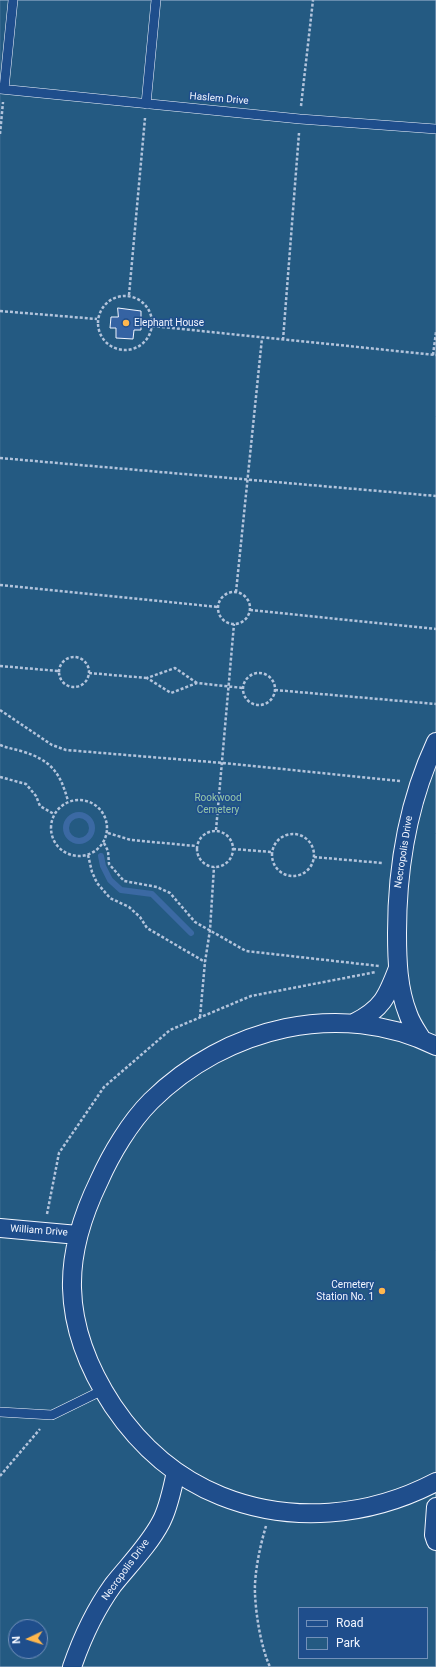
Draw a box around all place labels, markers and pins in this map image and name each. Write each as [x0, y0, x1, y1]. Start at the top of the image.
place label: Elephant House [134, 317, 204, 329]
marker: Elephant House [121, 318, 131, 328]
place label: Cemetery Station No. 1 [316, 1279, 374, 1302]
marker: Cemetery Station No. 1 [377, 1286, 387, 1296]

